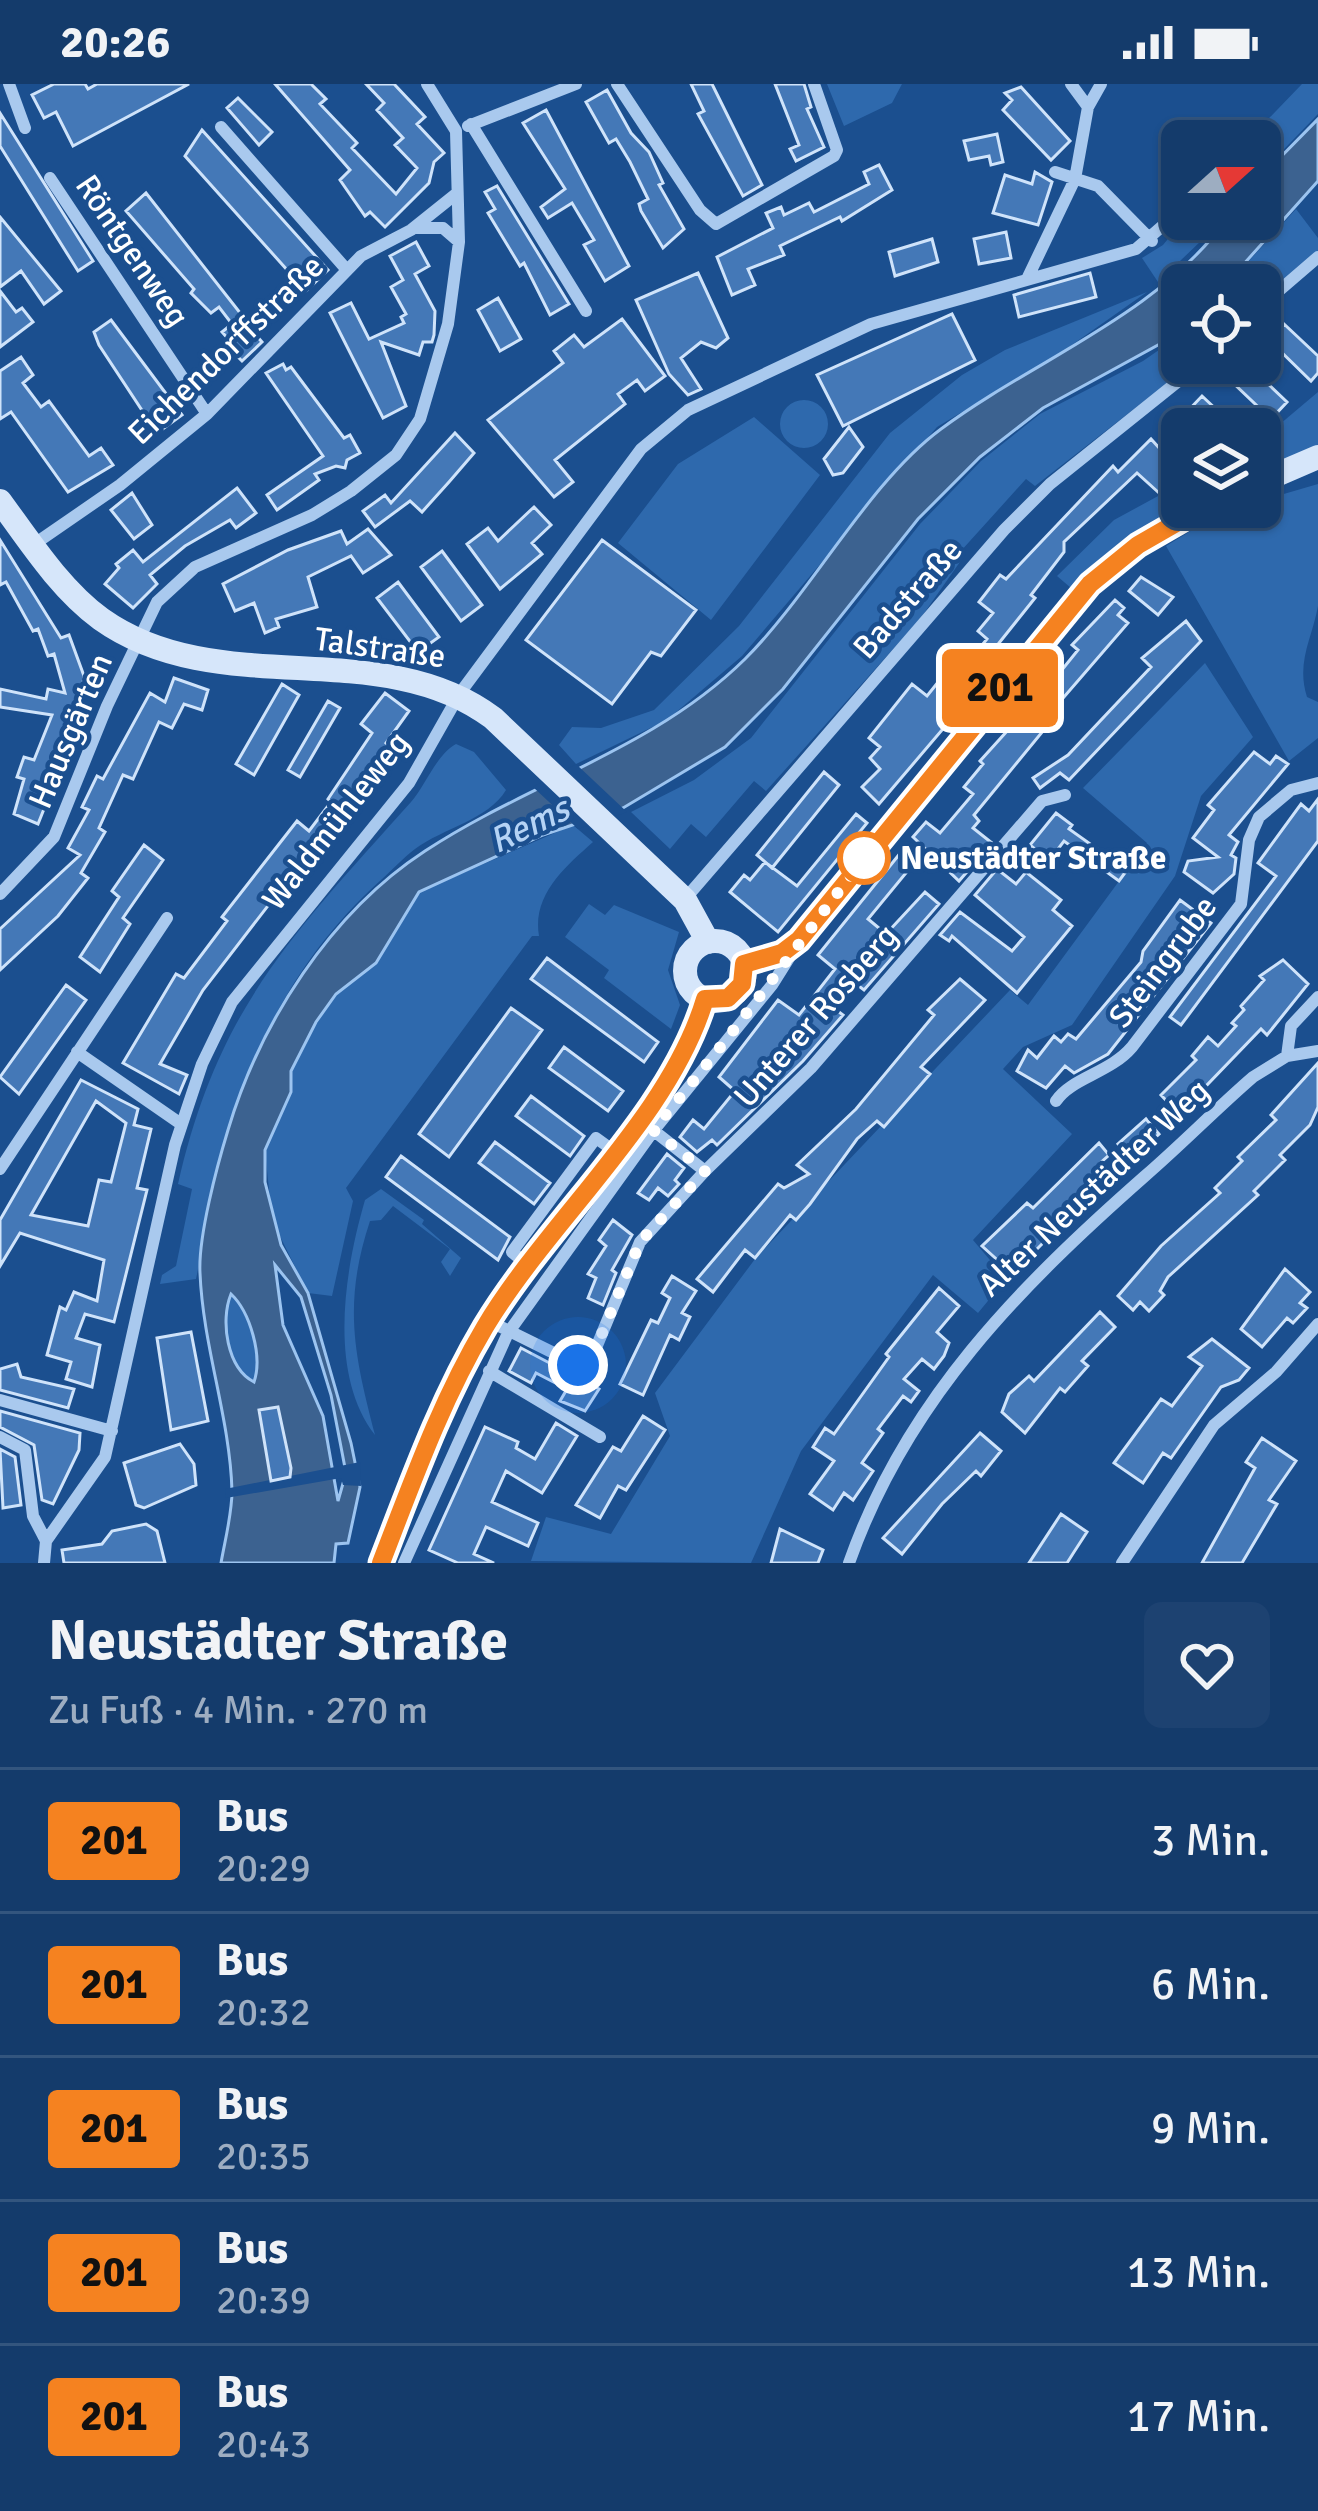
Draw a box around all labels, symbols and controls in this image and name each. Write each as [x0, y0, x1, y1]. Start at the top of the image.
text: 20:26 [60, 15, 170, 70]
north arrow [1161, 120, 1281, 240]
map controls [1161, 120, 1281, 528]
street label: Röntgenweg [66, 167, 198, 335]
street label: Eichendorffstraße [120, 246, 332, 454]
button: locate [1161, 264, 1281, 384]
button: layers [1161, 408, 1281, 528]
street label: Badstraße [845, 530, 971, 668]
street label: Talstraße [312, 619, 448, 677]
street label: Hausgärten [20, 647, 122, 815]
line badge: 201 [931, 649, 1069, 727]
text: 201 [966, 662, 1034, 713]
street label: Waldmühleweg [253, 723, 419, 919]
water label: Rems [482, 785, 579, 864]
marker: Neustädter Straße [839, 833, 889, 883]
place label: Neustädter Straße [900, 838, 1166, 879]
street label: Steingrube [1100, 888, 1226, 1036]
street label: Unterer Rosberg [725, 916, 907, 1116]
street label: Alter Neustädter Weg [970, 1070, 1218, 1306]
your location [548, 1335, 608, 1395]
button: heart [1144, 1602, 1270, 1728]
text: Neustädter Straße [48, 1605, 508, 1676]
text: Zu Fuß · 4 Min. · 270 m [48, 1686, 428, 1734]
text: Bus [216, 1789, 288, 1844]
text: 3 Min. [1151, 1813, 1270, 1868]
text: 201 [80, 1815, 148, 1866]
text: 20:29 [216, 1844, 311, 1892]
text: Bus [216, 1933, 288, 1988]
text: 6 Min. [1151, 1957, 1270, 2012]
text: 201 [80, 1959, 148, 2010]
text: 20:32 [216, 1988, 311, 2036]
text: Bus [216, 2077, 288, 2132]
text: 9 Min. [1151, 2101, 1270, 2156]
text: 201 [80, 2103, 148, 2154]
text: 20:35 [216, 2132, 311, 2180]
text: Bus [216, 2221, 288, 2276]
text: 13 Min. [1127, 2245, 1270, 2300]
text: 201 [80, 2247, 148, 2298]
text: 20:39 [216, 2276, 311, 2324]
text: Bus [216, 2365, 288, 2420]
text: 17 Min. [1127, 2389, 1270, 2444]
text: 201 [80, 2391, 148, 2442]
text: 20:43 [216, 2420, 311, 2468]

